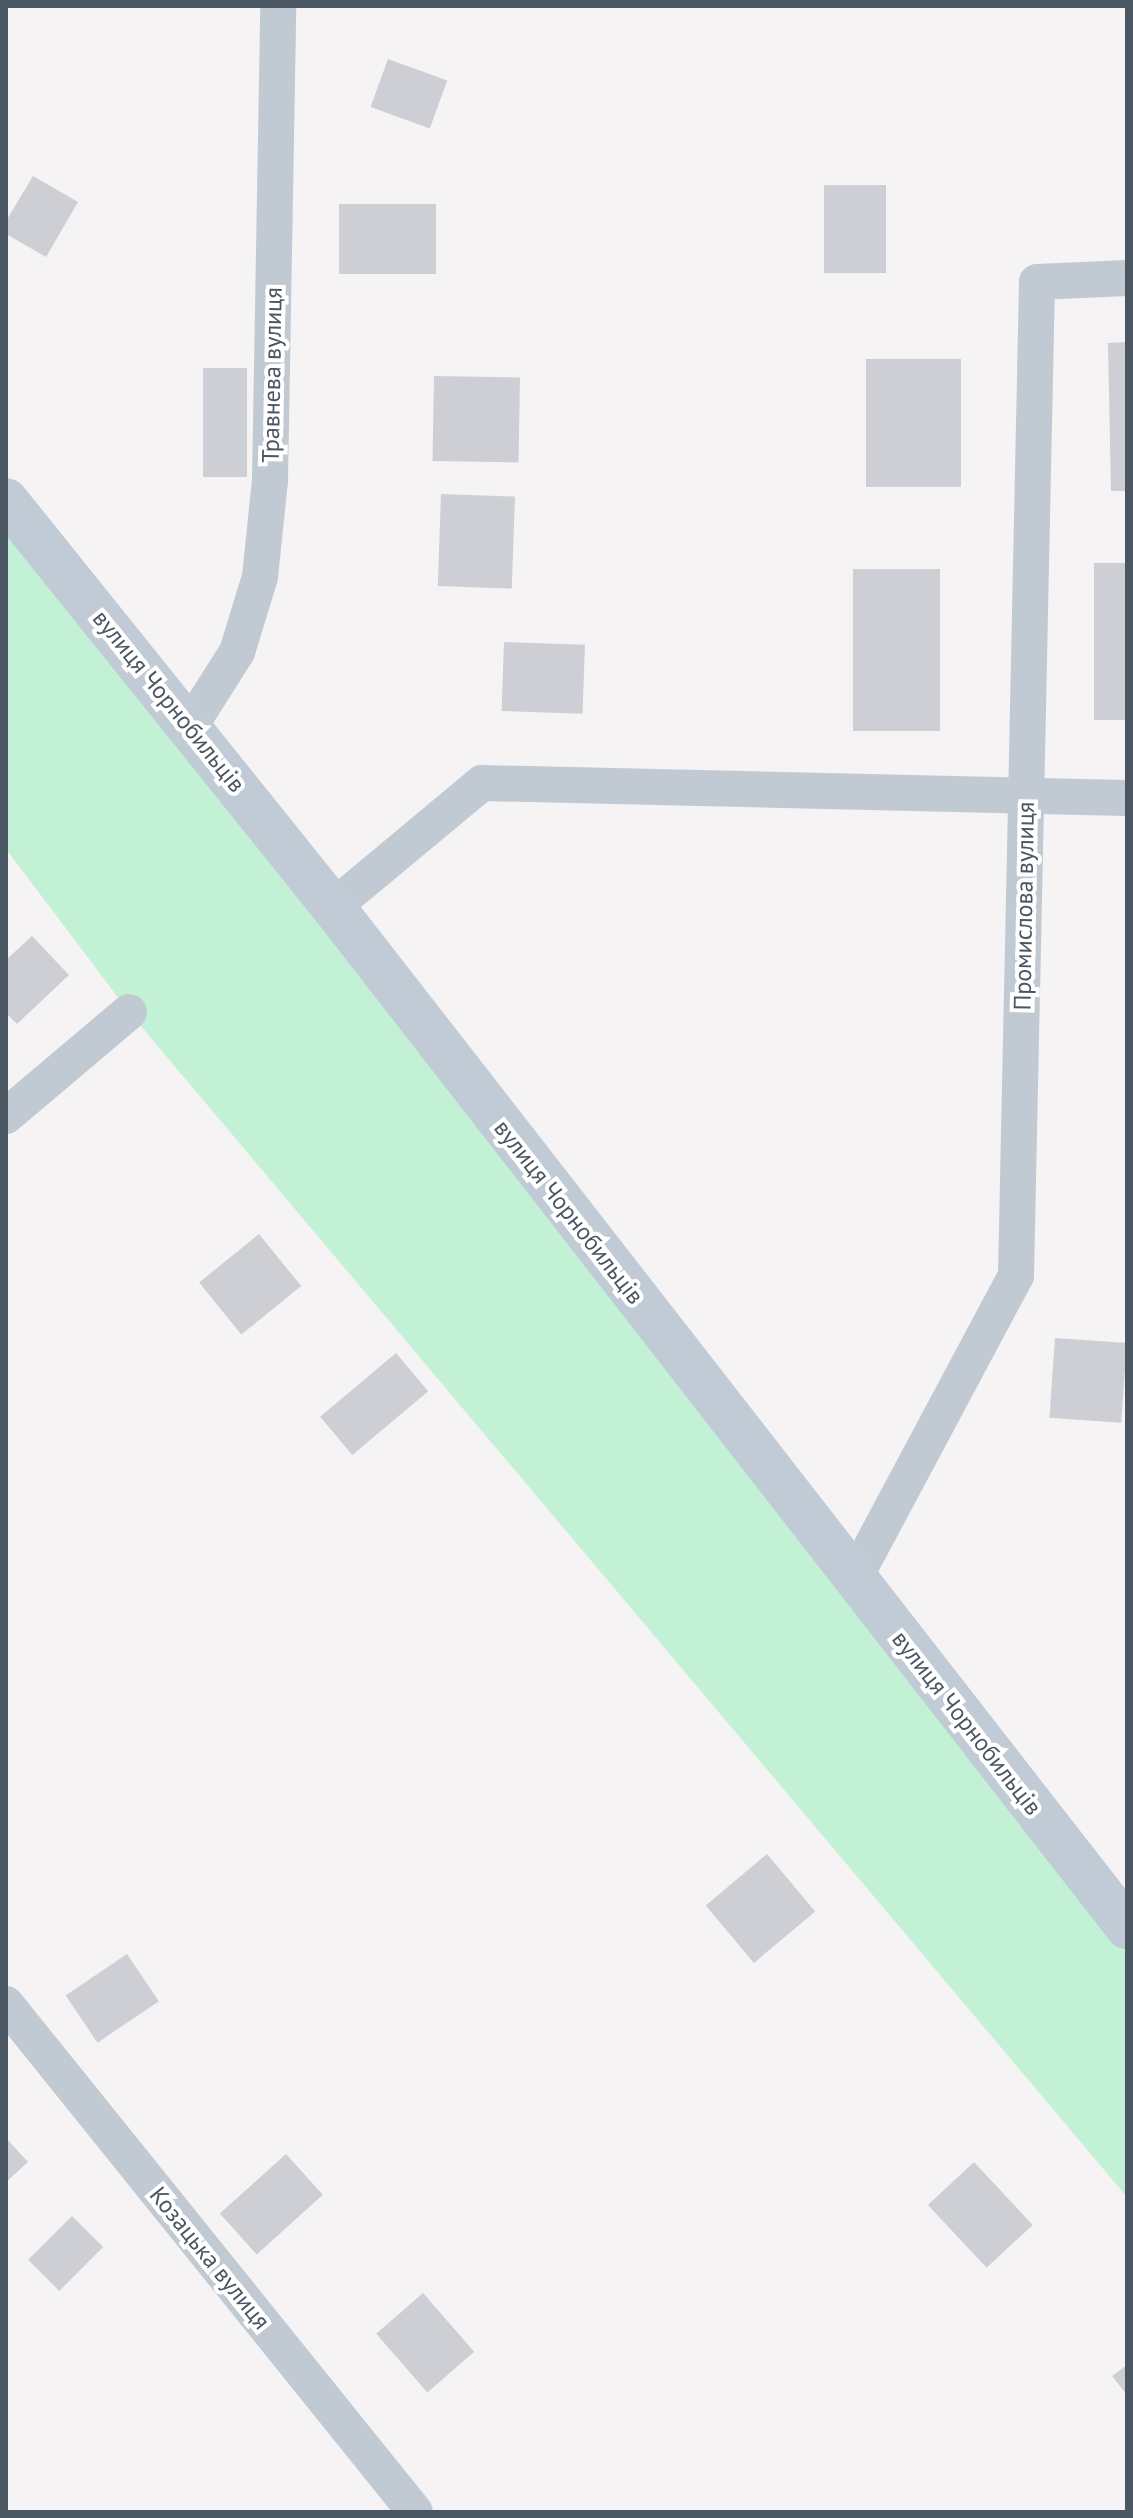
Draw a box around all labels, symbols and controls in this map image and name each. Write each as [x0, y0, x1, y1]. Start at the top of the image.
street label: Травнева вулиця [256, 287, 288, 463]
street label: вулиця Чорнобильців [87, 604, 251, 798]
street label: Промислова вулиця [1008, 801, 1040, 1011]
street label: вулиця Чорнобильців [488, 1114, 650, 1310]
street label: вулиця Чорнобильців [886, 1625, 1048, 1821]
street label: Козацька вулиця [144, 2181, 276, 2335]

